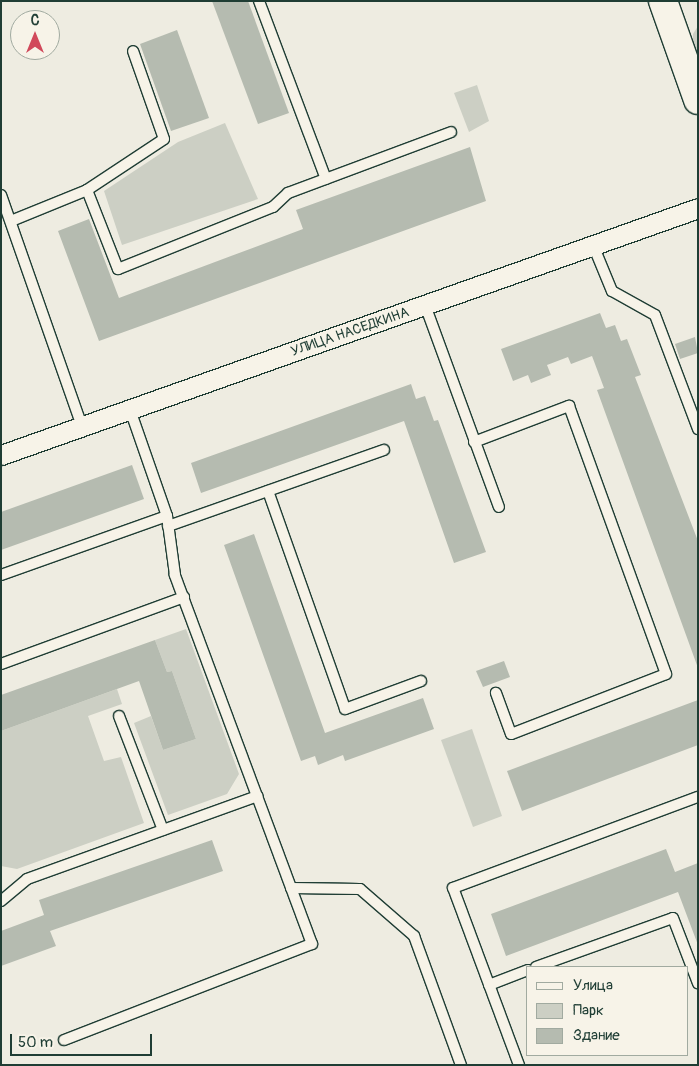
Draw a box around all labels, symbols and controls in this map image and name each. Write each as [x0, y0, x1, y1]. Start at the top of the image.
north arrow [10, 10, 60, 60]
text: С [31, 12, 39, 29]
street label: УЛИЦА НАСЕДКИНА [289, 304, 411, 360]
legend [526, 966, 689, 1056]
text: Улица [573, 976, 613, 995]
text: Парк [573, 1001, 604, 1020]
scale bar [12, 1024, 155, 1056]
text: Здание [573, 1026, 620, 1045]
text: 50 m [18, 1033, 53, 1052]

